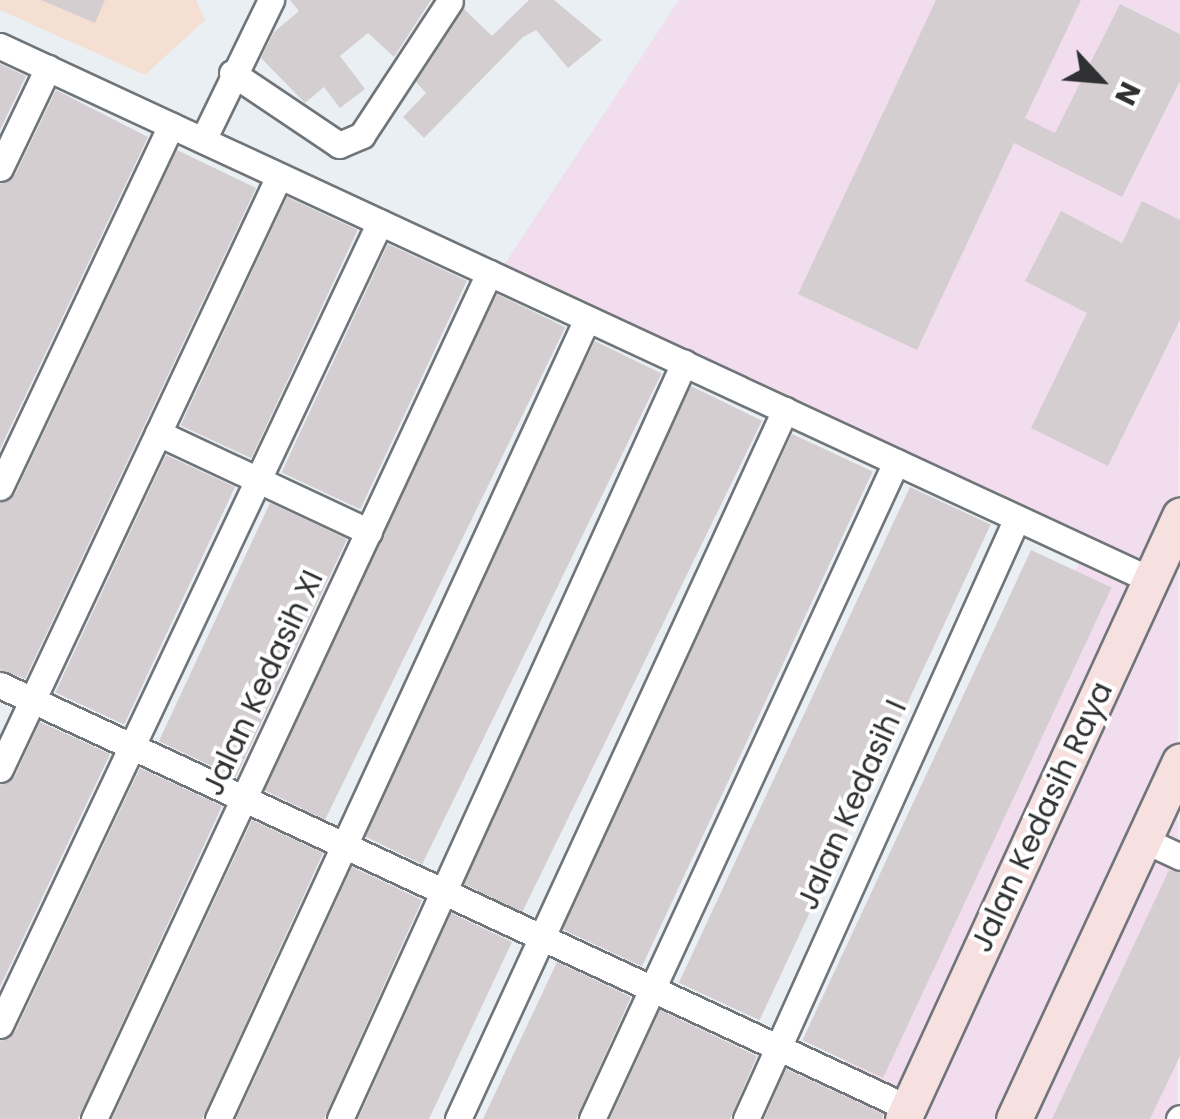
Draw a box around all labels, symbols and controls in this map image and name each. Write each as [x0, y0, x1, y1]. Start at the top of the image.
north arrow [1050, 30, 1150, 130]
text: N [1105, 75, 1150, 111]
street label: Jalan Kedasih XI [195, 565, 331, 801]
street label: Jalan Kedasih Raya [964, 676, 1120, 958]
street label: Jalan Kedasih I [790, 695, 914, 915]

